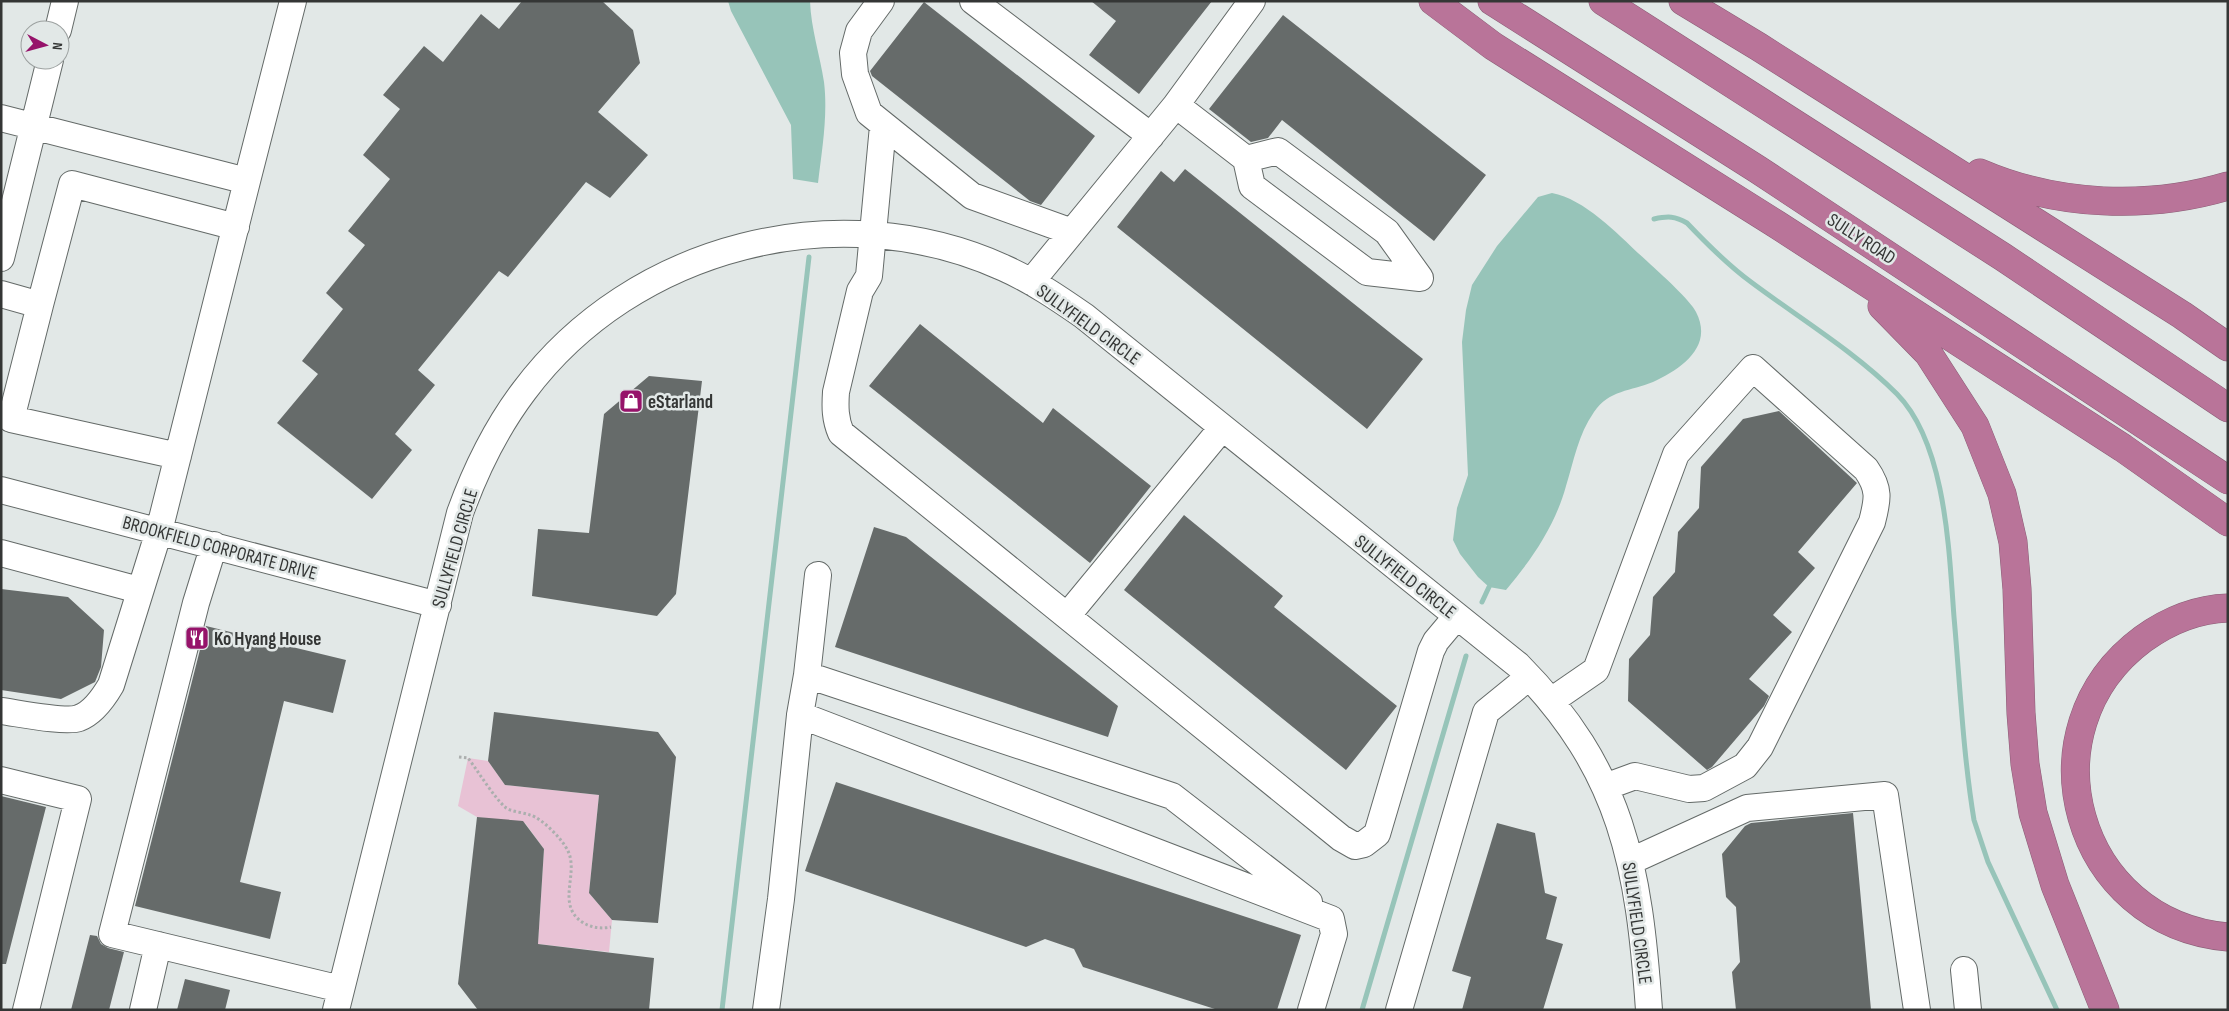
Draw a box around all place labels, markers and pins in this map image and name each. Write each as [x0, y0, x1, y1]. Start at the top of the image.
shop icon: eStarland [618, 388, 644, 414]
place label: eStarland [648, 391, 713, 414]
restaurant icon: Ko Hyang House [184, 625, 210, 651]
place label: Ko Hyang House [214, 628, 321, 651]

